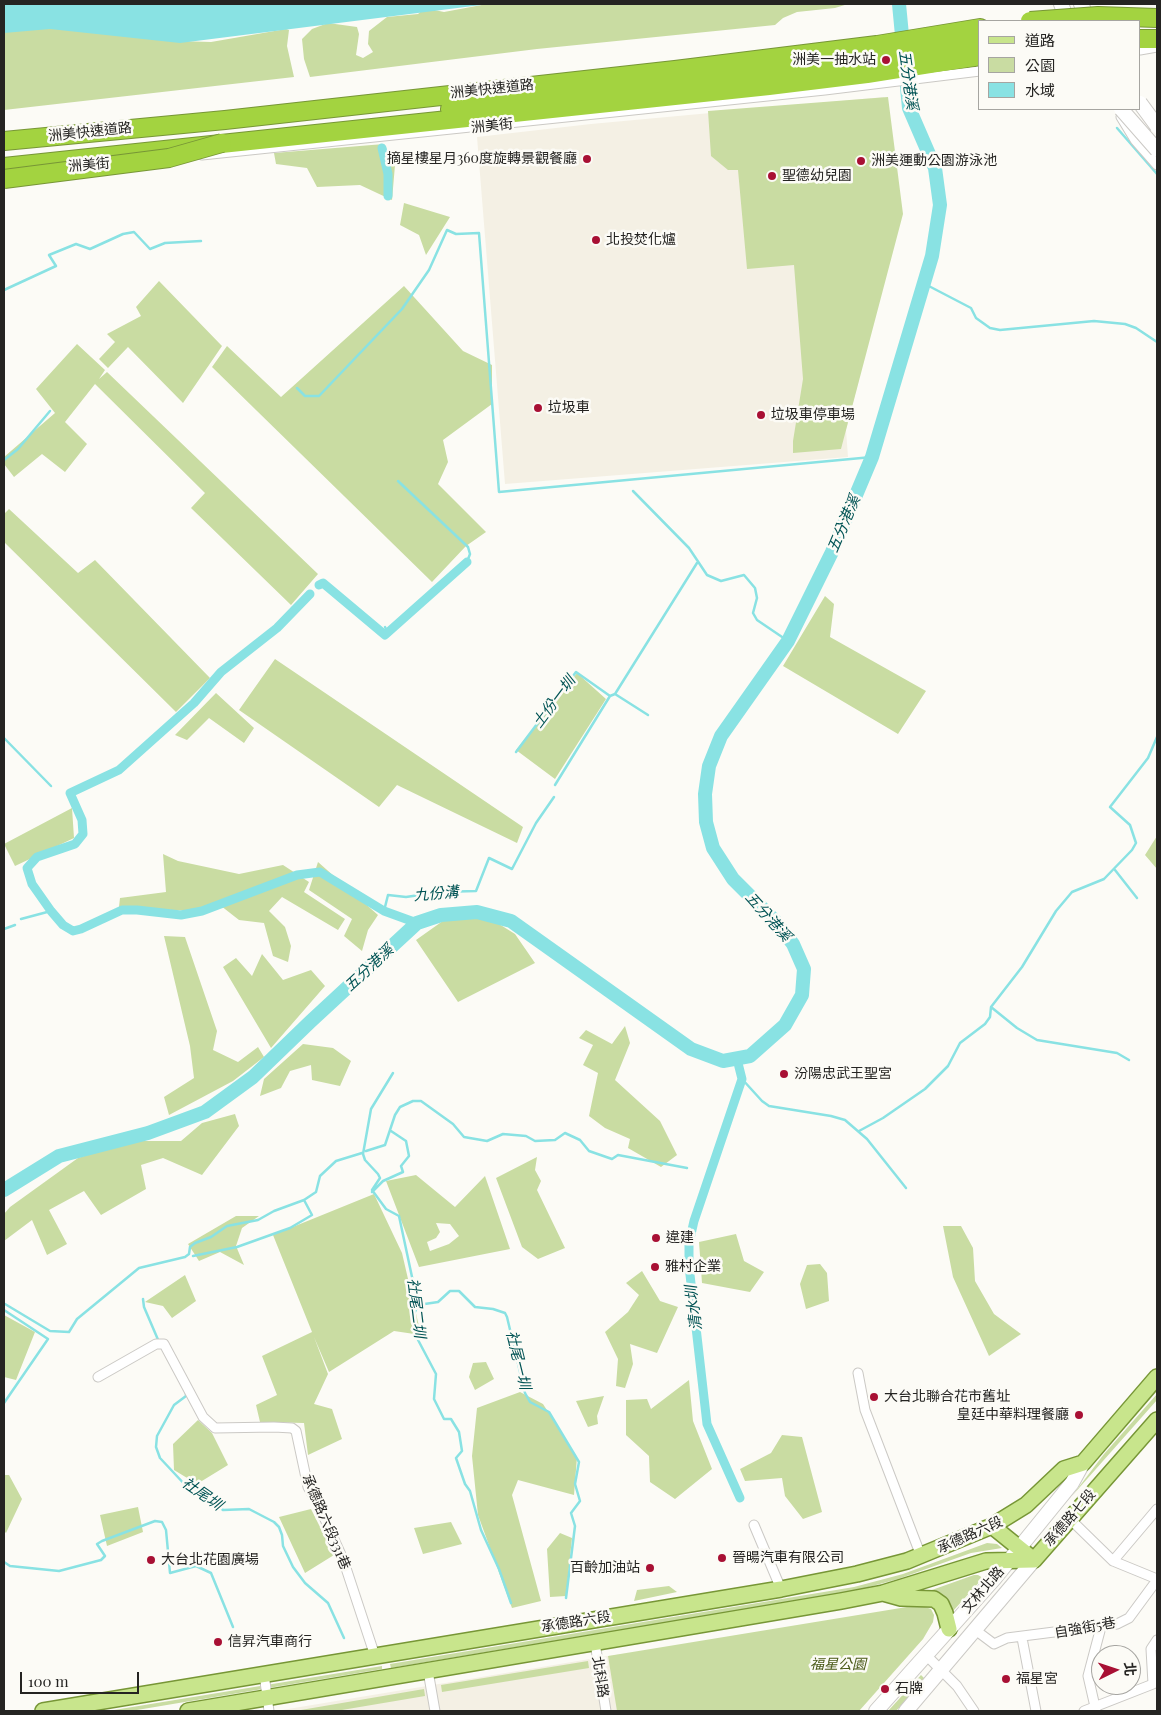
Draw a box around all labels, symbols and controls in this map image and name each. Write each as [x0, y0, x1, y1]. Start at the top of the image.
legend [978, 20, 1141, 110]
text: 道路 [1025, 30, 1055, 50]
water label: 五分港溪 [895, 49, 921, 111]
place label: 洲美一抽水站 [792, 52, 876, 68]
marker: 洲美一抽水站 [880, 54, 892, 66]
text: 公園 [1025, 55, 1055, 75]
street label: 洲美快速道路 [449, 76, 535, 102]
text: 水域 [1025, 80, 1055, 100]
street label: 洲美街 [470, 115, 514, 137]
street label: 洲美快速道路 [47, 119, 133, 145]
place label: 摘星樓星月360度旋轉景觀餐廳 [387, 151, 577, 167]
marker: 摘星樓星月360度旋轉景觀餐廳 [581, 153, 593, 165]
place label: 洲美運動公園游泳池 [871, 153, 997, 169]
street label: 洲美街 [67, 155, 111, 175]
marker: 洲美運動公園游泳池 [855, 155, 867, 167]
place label: 聖德幼兒園 [782, 168, 852, 184]
marker: 聖德幼兒園 [766, 170, 778, 182]
place label: 北投焚化爐 [606, 232, 676, 248]
marker: 北投焚化爐 [590, 234, 602, 246]
place label: 垃圾車 [548, 400, 590, 416]
marker: 垃圾車 [532, 402, 544, 414]
place label: 垃圾車停車場 [771, 407, 855, 423]
marker: 垃圾車停車場 [755, 409, 767, 421]
water label: 五分港溪 [824, 493, 864, 555]
water label: 土份一圳 [529, 673, 579, 731]
water label: 九份溝 [413, 883, 459, 905]
water label: 五分港溪 [741, 889, 795, 945]
water label: 五分港溪 [341, 941, 397, 995]
place label: 汾陽忠武王聖宮 [794, 1066, 892, 1082]
marker: 汾陽忠武王聖宮 [778, 1068, 790, 1080]
place label: 違建 [666, 1230, 694, 1246]
marker: 違建 [650, 1232, 662, 1244]
place label: 雅村企業 [665, 1259, 721, 1275]
marker: 雅村企業 [649, 1261, 661, 1273]
water label: 社尾二圳 [403, 1277, 429, 1339]
water label: 清水圳 [682, 1285, 706, 1331]
water label: 社尾一圳 [502, 1329, 534, 1391]
place label: 大台北聯合花市舊址 [884, 1389, 1010, 1405]
marker: 大台北聯合花市舊址 [868, 1391, 880, 1403]
place label: 皇廷中華料理餐廳 [957, 1407, 1069, 1423]
marker: 皇廷中華料理餐廳 [1073, 1409, 1085, 1421]
street label: 承德路六段331巷 [298, 1472, 354, 1572]
water label: 社尾圳 [178, 1474, 226, 1514]
street label: 承德路七段 [1041, 1486, 1099, 1550]
street label: 承德路六段 [935, 1513, 1005, 1557]
place label: 晉暘汽車有限公司 [732, 1550, 844, 1566]
place label: 大台北花園廣場 [161, 1552, 259, 1568]
marker: 晉暘汽車有限公司 [716, 1552, 728, 1564]
marker: 大台北花園廣場 [145, 1554, 157, 1566]
place label: 百齡加油站 [570, 1560, 640, 1576]
marker: 百齡加油站 [644, 1562, 656, 1574]
street label: 文林北路 [958, 1563, 1008, 1617]
street label: 承德路六段 [540, 1608, 612, 1636]
street label: 自強街5巷 [1053, 1614, 1117, 1642]
place label: 信昇汽車商行 [228, 1634, 312, 1650]
marker: 信昇汽車商行 [212, 1636, 224, 1648]
north arrow [1091, 1645, 1141, 1695]
street label: 北科路 [588, 1655, 612, 1699]
park label: 福星公園 [810, 1657, 866, 1673]
text: 北 [1120, 1661, 1140, 1677]
scale bar [22, 1662, 141, 1694]
text: 100 m [28, 1671, 69, 1691]
place label: 福星宮 [1016, 1671, 1058, 1687]
marker: 福星宮 [1000, 1673, 1012, 1685]
place label: 石牌 [895, 1681, 923, 1697]
marker: 石牌 [879, 1683, 891, 1695]

